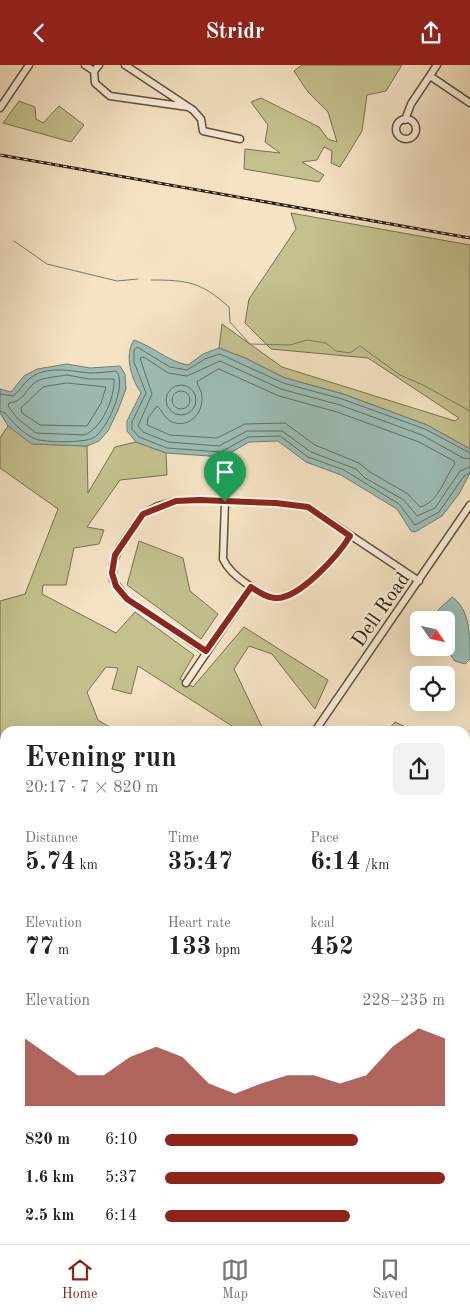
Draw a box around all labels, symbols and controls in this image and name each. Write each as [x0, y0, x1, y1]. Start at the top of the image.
icon: back [25, 19, 53, 47]
icon: share [417, 19, 445, 47]
text: Stridr [205, 21, 265, 43]
pin [204, 451, 246, 502]
icon: arrive [211, 458, 239, 486]
street label: Dell Road [349, 569, 414, 651]
north arrow [410, 611, 455, 656]
map controls [410, 611, 455, 711]
button: locate [410, 666, 455, 711]
button: share [393, 743, 445, 795]
text: Evening run [25, 745, 177, 773]
text: 20:17 · 7 × 820 m [25, 780, 158, 796]
text: Distance [25, 831, 78, 845]
text: Time [168, 831, 199, 845]
text: Pace [310, 831, 339, 845]
text: 5.74 [25, 850, 76, 875]
text: 35:47 [168, 850, 233, 875]
text: 6:14 [310, 850, 361, 875]
text: km [76, 858, 98, 872]
text: /km [361, 858, 389, 872]
text: Elevation [25, 916, 82, 930]
text: Heart rate [168, 916, 231, 930]
text: kcal [310, 916, 334, 930]
text: 77 [25, 935, 54, 960]
text: 133 [168, 935, 211, 960]
text: 452 [310, 935, 354, 960]
text: m [54, 943, 69, 957]
text: bpm [211, 943, 241, 957]
text: Elevation [25, 993, 90, 1009]
text: 228–235 m [362, 993, 445, 1009]
text: 820 m [25, 1132, 70, 1148]
text: 6:10 [105, 1132, 137, 1148]
text: 1.6 km [25, 1170, 74, 1186]
text: 5:37 [105, 1170, 137, 1186]
text: 2.5 km [25, 1208, 74, 1224]
text: 6:14 [105, 1208, 137, 1224]
tab: Home [62, 1256, 97, 1303]
tab: Map [221, 1256, 249, 1303]
tab: Saved [373, 1256, 408, 1303]

